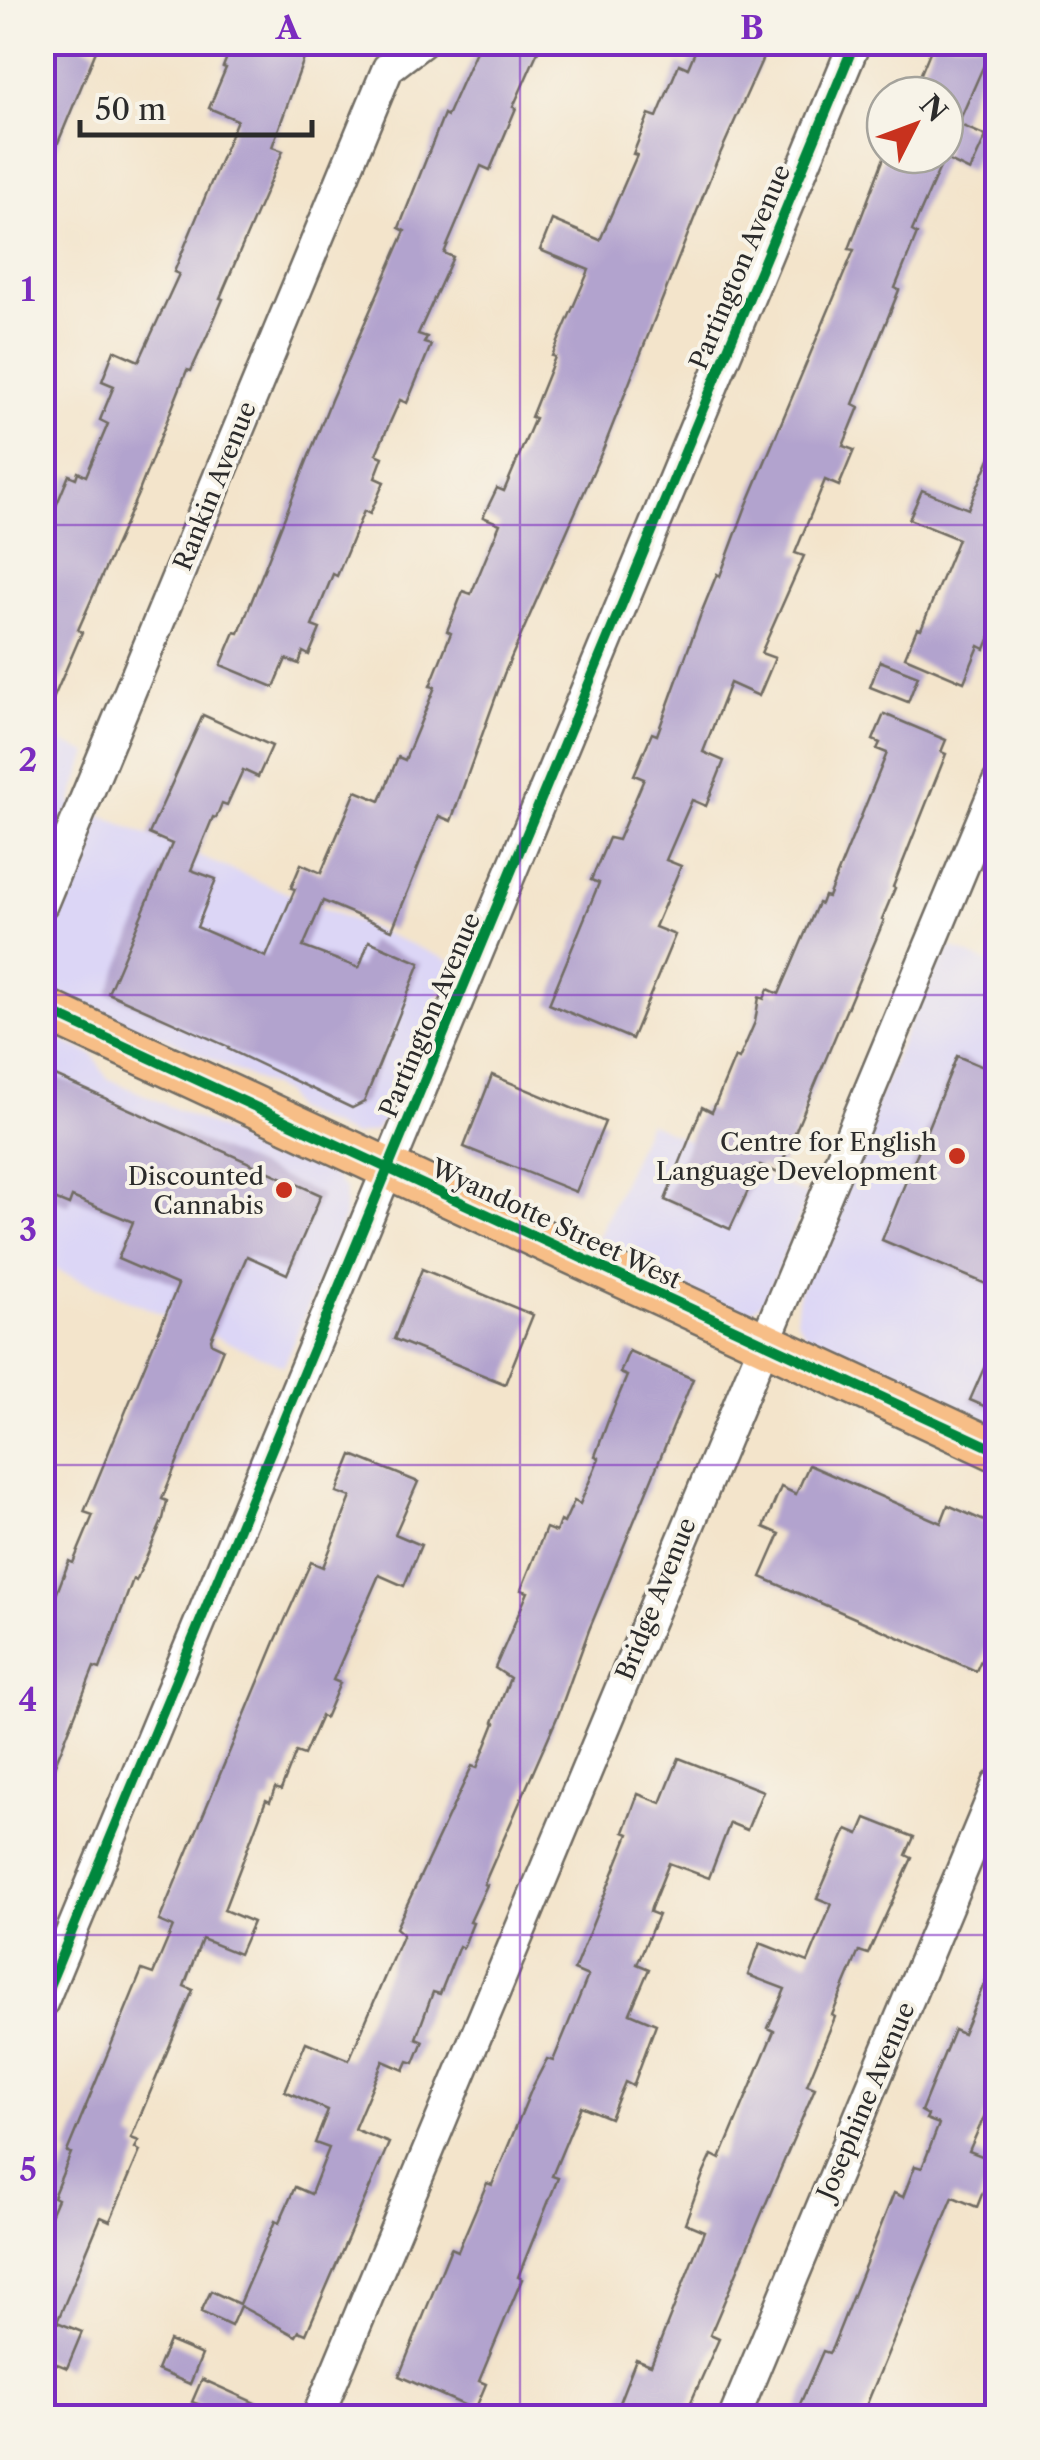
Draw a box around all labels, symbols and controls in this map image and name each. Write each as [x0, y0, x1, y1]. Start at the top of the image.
text: A [275, 8, 302, 47]
text: B [740, 8, 764, 47]
scale bar [80, 75, 312, 137]
north arrow [865, 75, 965, 175]
text: N [913, 88, 954, 129]
text: 50 m [95, 91, 166, 128]
street label: Partington Avenue [683, 160, 797, 374]
text: 1 [21, 270, 36, 309]
street label: Rankin Avenue [167, 397, 263, 575]
text: 2 [19, 740, 37, 779]
street label: Partington Avenue [373, 908, 487, 1122]
place label: Centre for English Language Development [656, 1127, 937, 1187]
marker: Centre for English Language Development [946, 1145, 968, 1167]
street label: Wyandotte Street West [425, 1152, 686, 1296]
place label: Discounted Cannabis [128, 1161, 264, 1221]
marker: Discounted Cannabis [273, 1179, 295, 1201]
text: 3 [19, 1210, 37, 1249]
street label: Bridge Avenue [609, 1513, 703, 1685]
text: 4 [19, 1680, 37, 1719]
street label: Josephine Avenue [809, 1998, 922, 2208]
text: 5 [19, 2150, 37, 2189]

